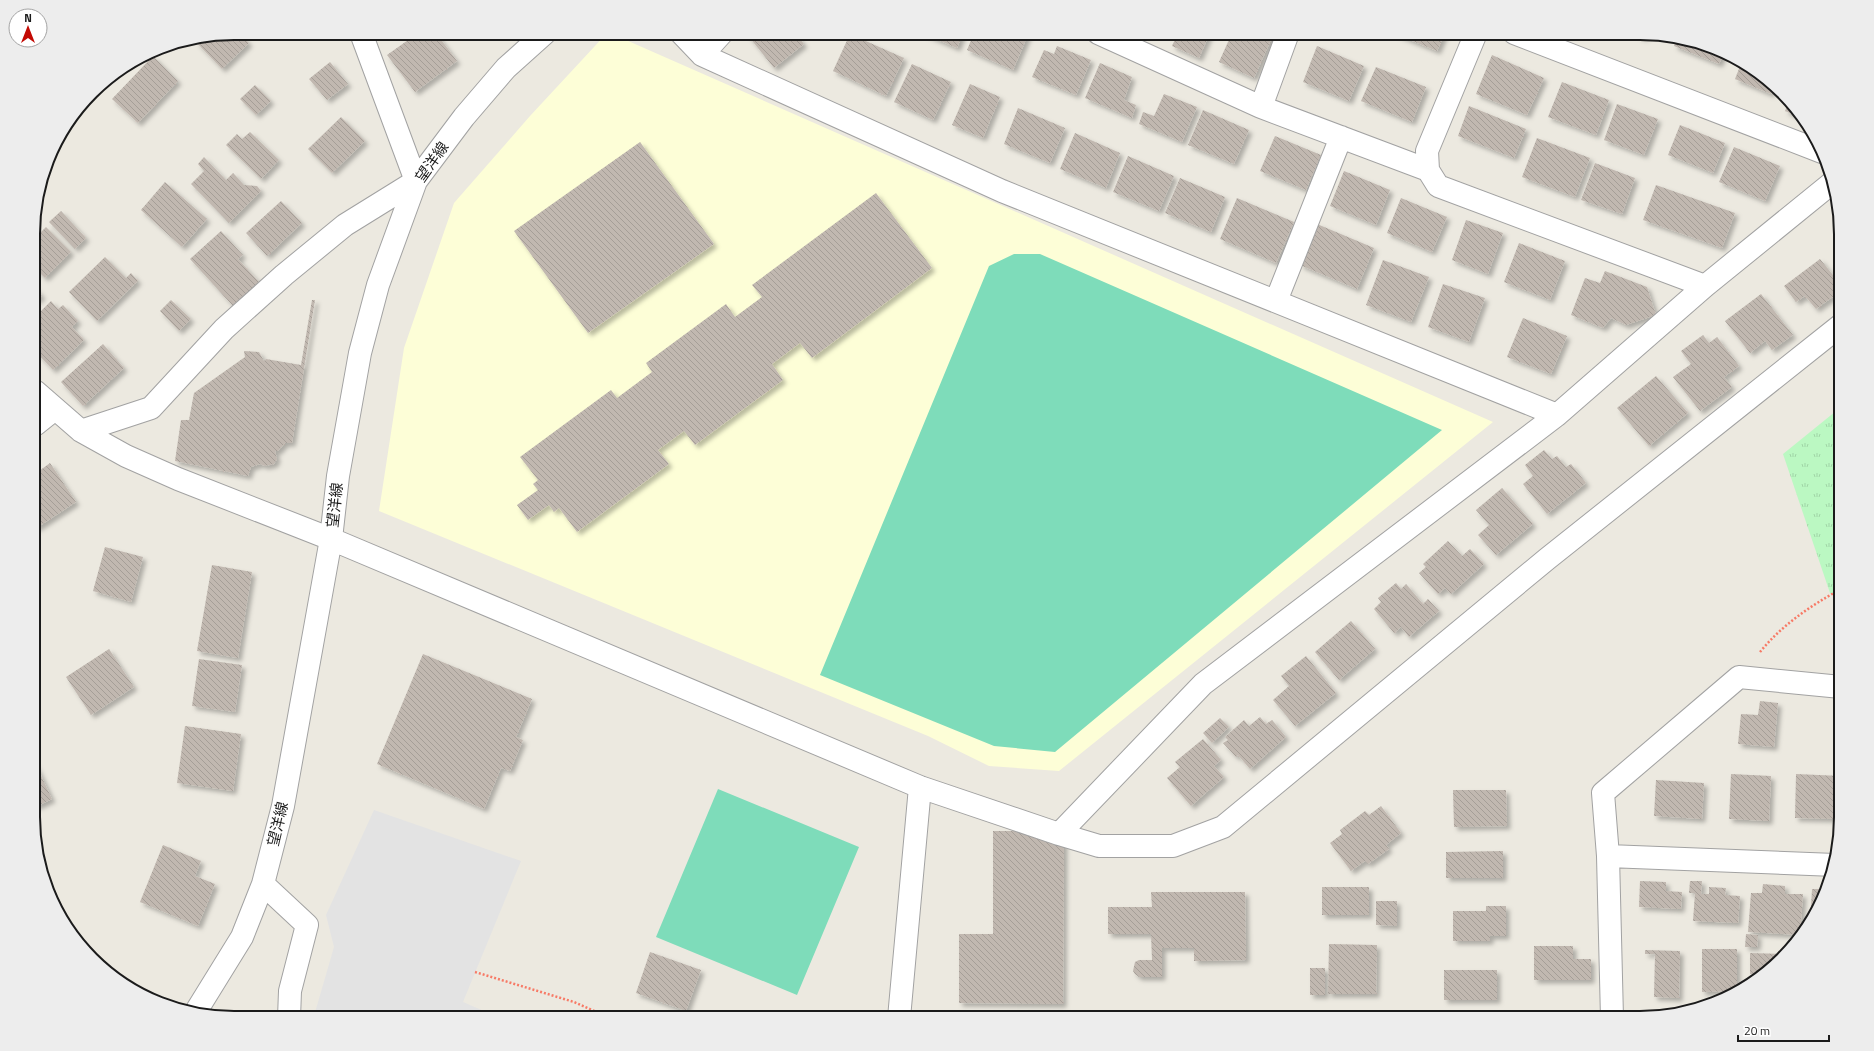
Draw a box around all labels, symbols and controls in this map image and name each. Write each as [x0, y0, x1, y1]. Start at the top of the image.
north arrow [8, 8, 48, 48]
text: N [24, 10, 32, 26]
street label: 望洋線 [409, 137, 454, 187]
street label: 望洋線 [321, 481, 348, 529]
street label: 望洋線 [261, 799, 294, 848]
scale bar [1738, 1017, 1829, 1043]
text: 20 m [1744, 1021, 1770, 1040]

